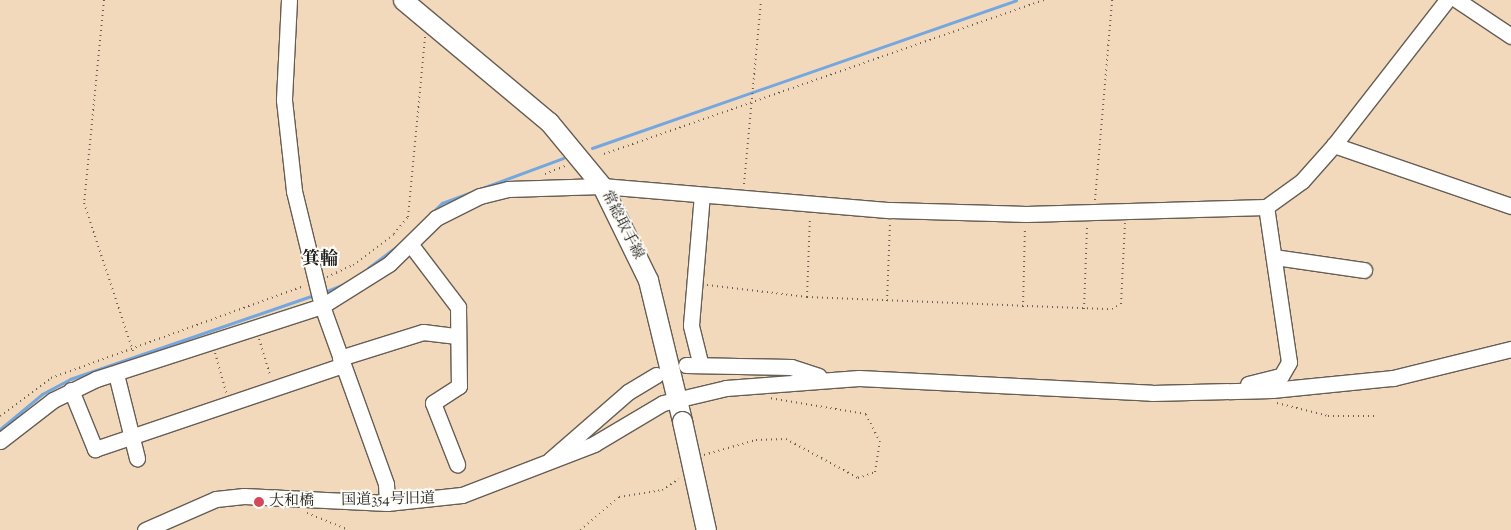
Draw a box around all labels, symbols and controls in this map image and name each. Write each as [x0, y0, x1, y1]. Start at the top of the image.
street label: 常総取手線 [597, 188, 647, 262]
district label: 箕輪 [302, 249, 338, 271]
street label: 国道354号旧道 [341, 490, 435, 510]
place label: 大和橋 [269, 493, 314, 511]
marker: 大和橋 [253, 496, 265, 508]

